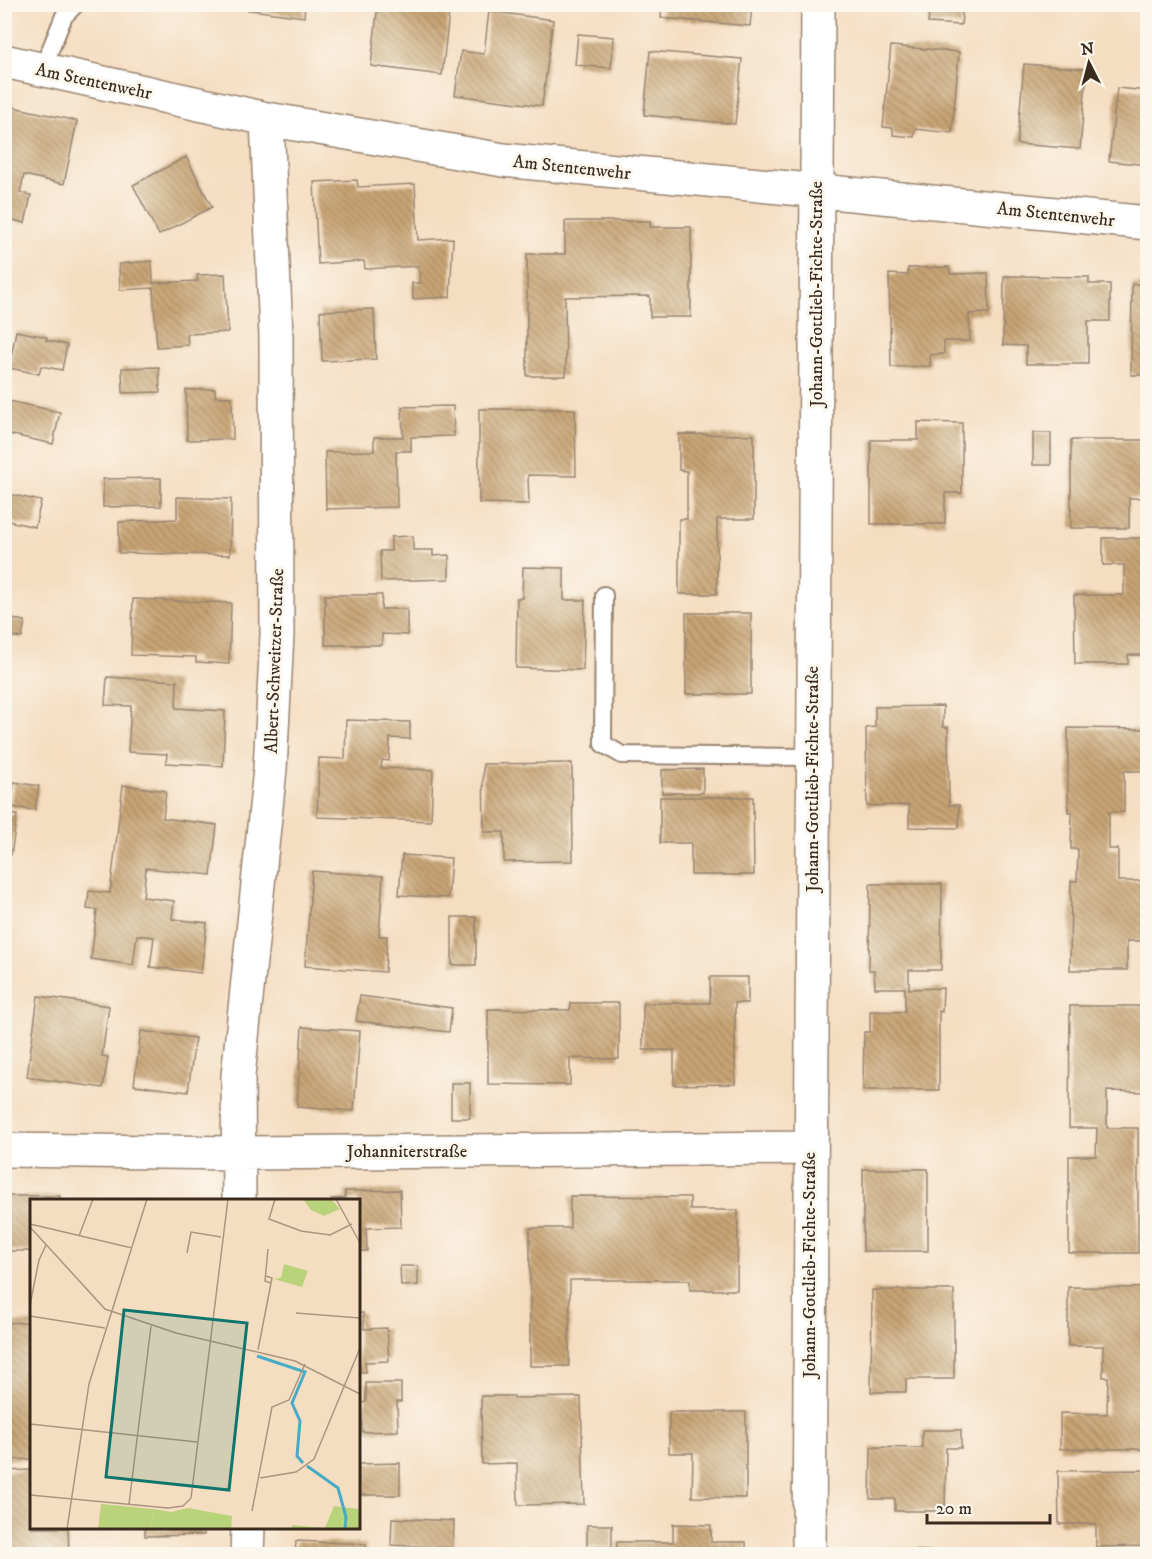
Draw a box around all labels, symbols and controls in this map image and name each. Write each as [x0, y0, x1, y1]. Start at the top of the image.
north arrow [1059, 33, 1119, 93]
text: N [1080, 38, 1095, 60]
street label: Am Stentenwehr [34, 59, 154, 105]
street label: Am Stentenwehr [512, 151, 632, 185]
street label: Johann-Gottlieb-Fichte-Straße [806, 181, 828, 409]
street label: Am Stentenwehr [996, 198, 1116, 232]
street label: Albert-Schweitzer-Straße [261, 568, 289, 754]
street label: Johann-Gottlieb-Fichte-Straße [802, 666, 824, 894]
street label: Johanniterstraße [345, 1141, 467, 1163]
street label: Johann-Gottlieb-Fichte-Straße [799, 1152, 821, 1380]
inset map [30, 1199, 360, 1529]
scale bar [927, 1487, 1050, 1525]
text: 20 m [936, 1498, 972, 1520]

